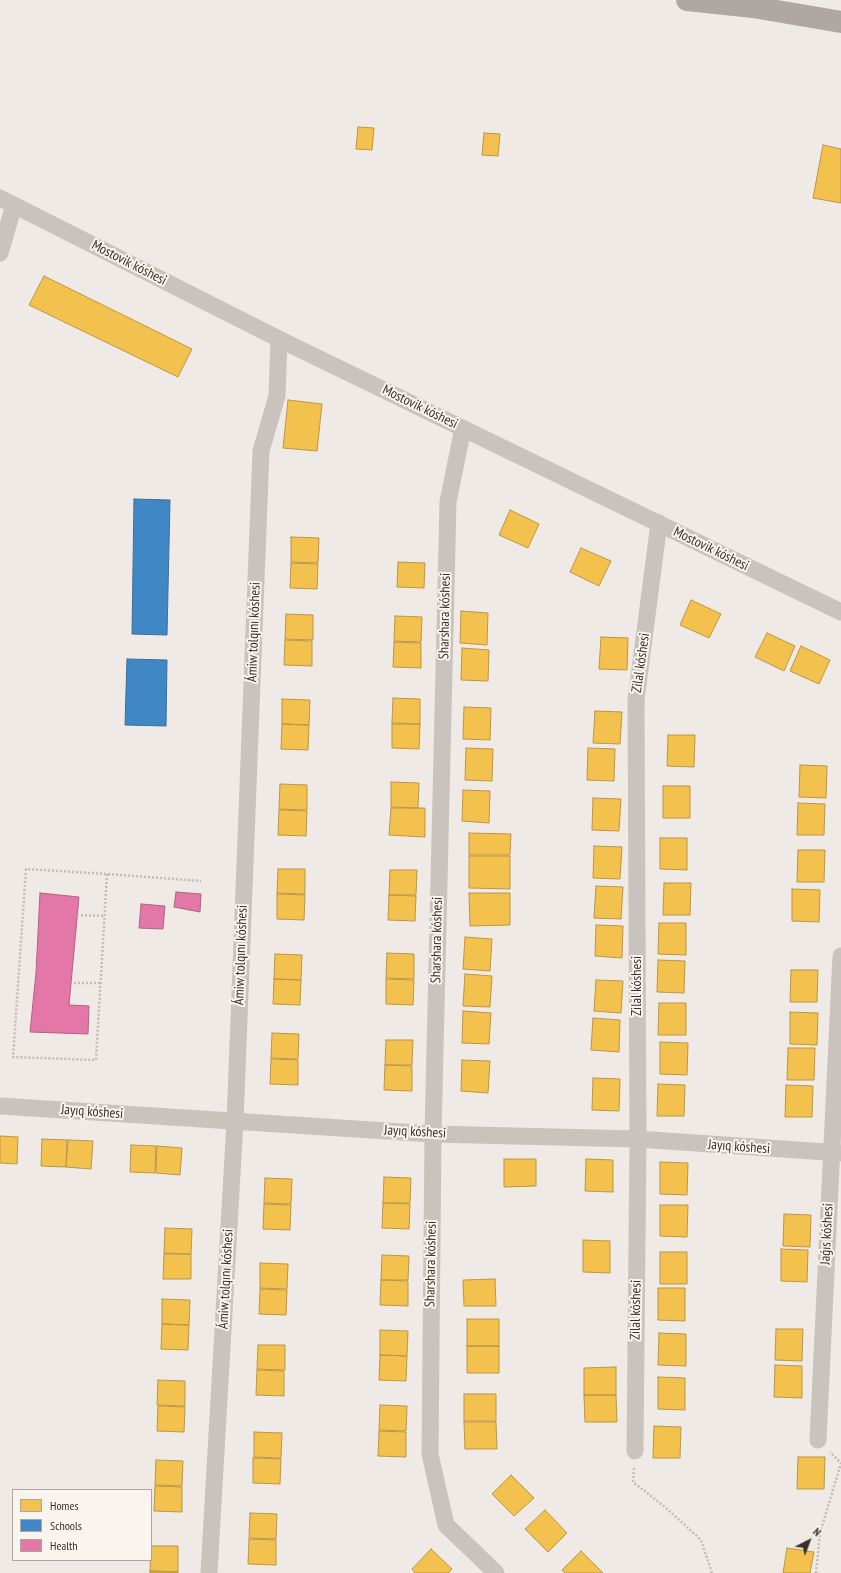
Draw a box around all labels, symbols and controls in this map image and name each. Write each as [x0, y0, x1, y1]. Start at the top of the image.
street label: Mostovik kóshesi [89, 237, 169, 289]
street label: Mostovik kóshesi [379, 381, 461, 433]
street label: Mostovik kóshesi [670, 523, 752, 575]
street label: Sharshara kóshesi [436, 573, 454, 659]
street label: Ámiw tolqını kóshesi [244, 582, 264, 682]
street label: Zilal kóshesi [629, 632, 653, 694]
street label: Sharshara kóshesi [428, 897, 446, 983]
street label: Ámiw tolqını kóshesi [231, 905, 251, 1005]
street label: Zilal kóshesi [629, 956, 645, 1016]
street label: Jayıq kóshesi [60, 1101, 124, 1123]
street label: Jayıq kóshesi [384, 1122, 446, 1142]
street label: Jayıq kóshesi [707, 1136, 771, 1158]
street label: Jaǵıs kóshesi [817, 1203, 837, 1265]
street label: Sharshara kóshesi [422, 1221, 440, 1307]
street label: Ámiw tolqını kóshesi [215, 1229, 237, 1329]
street label: Zilal kóshesi [627, 1280, 645, 1340]
legend [12, 1489, 152, 1561]
text: Homes [50, 1498, 78, 1513]
text: Schools [50, 1518, 82, 1533]
north arrow [789, 1521, 829, 1561]
text: N [810, 1525, 824, 1539]
text: Health [50, 1538, 78, 1553]

